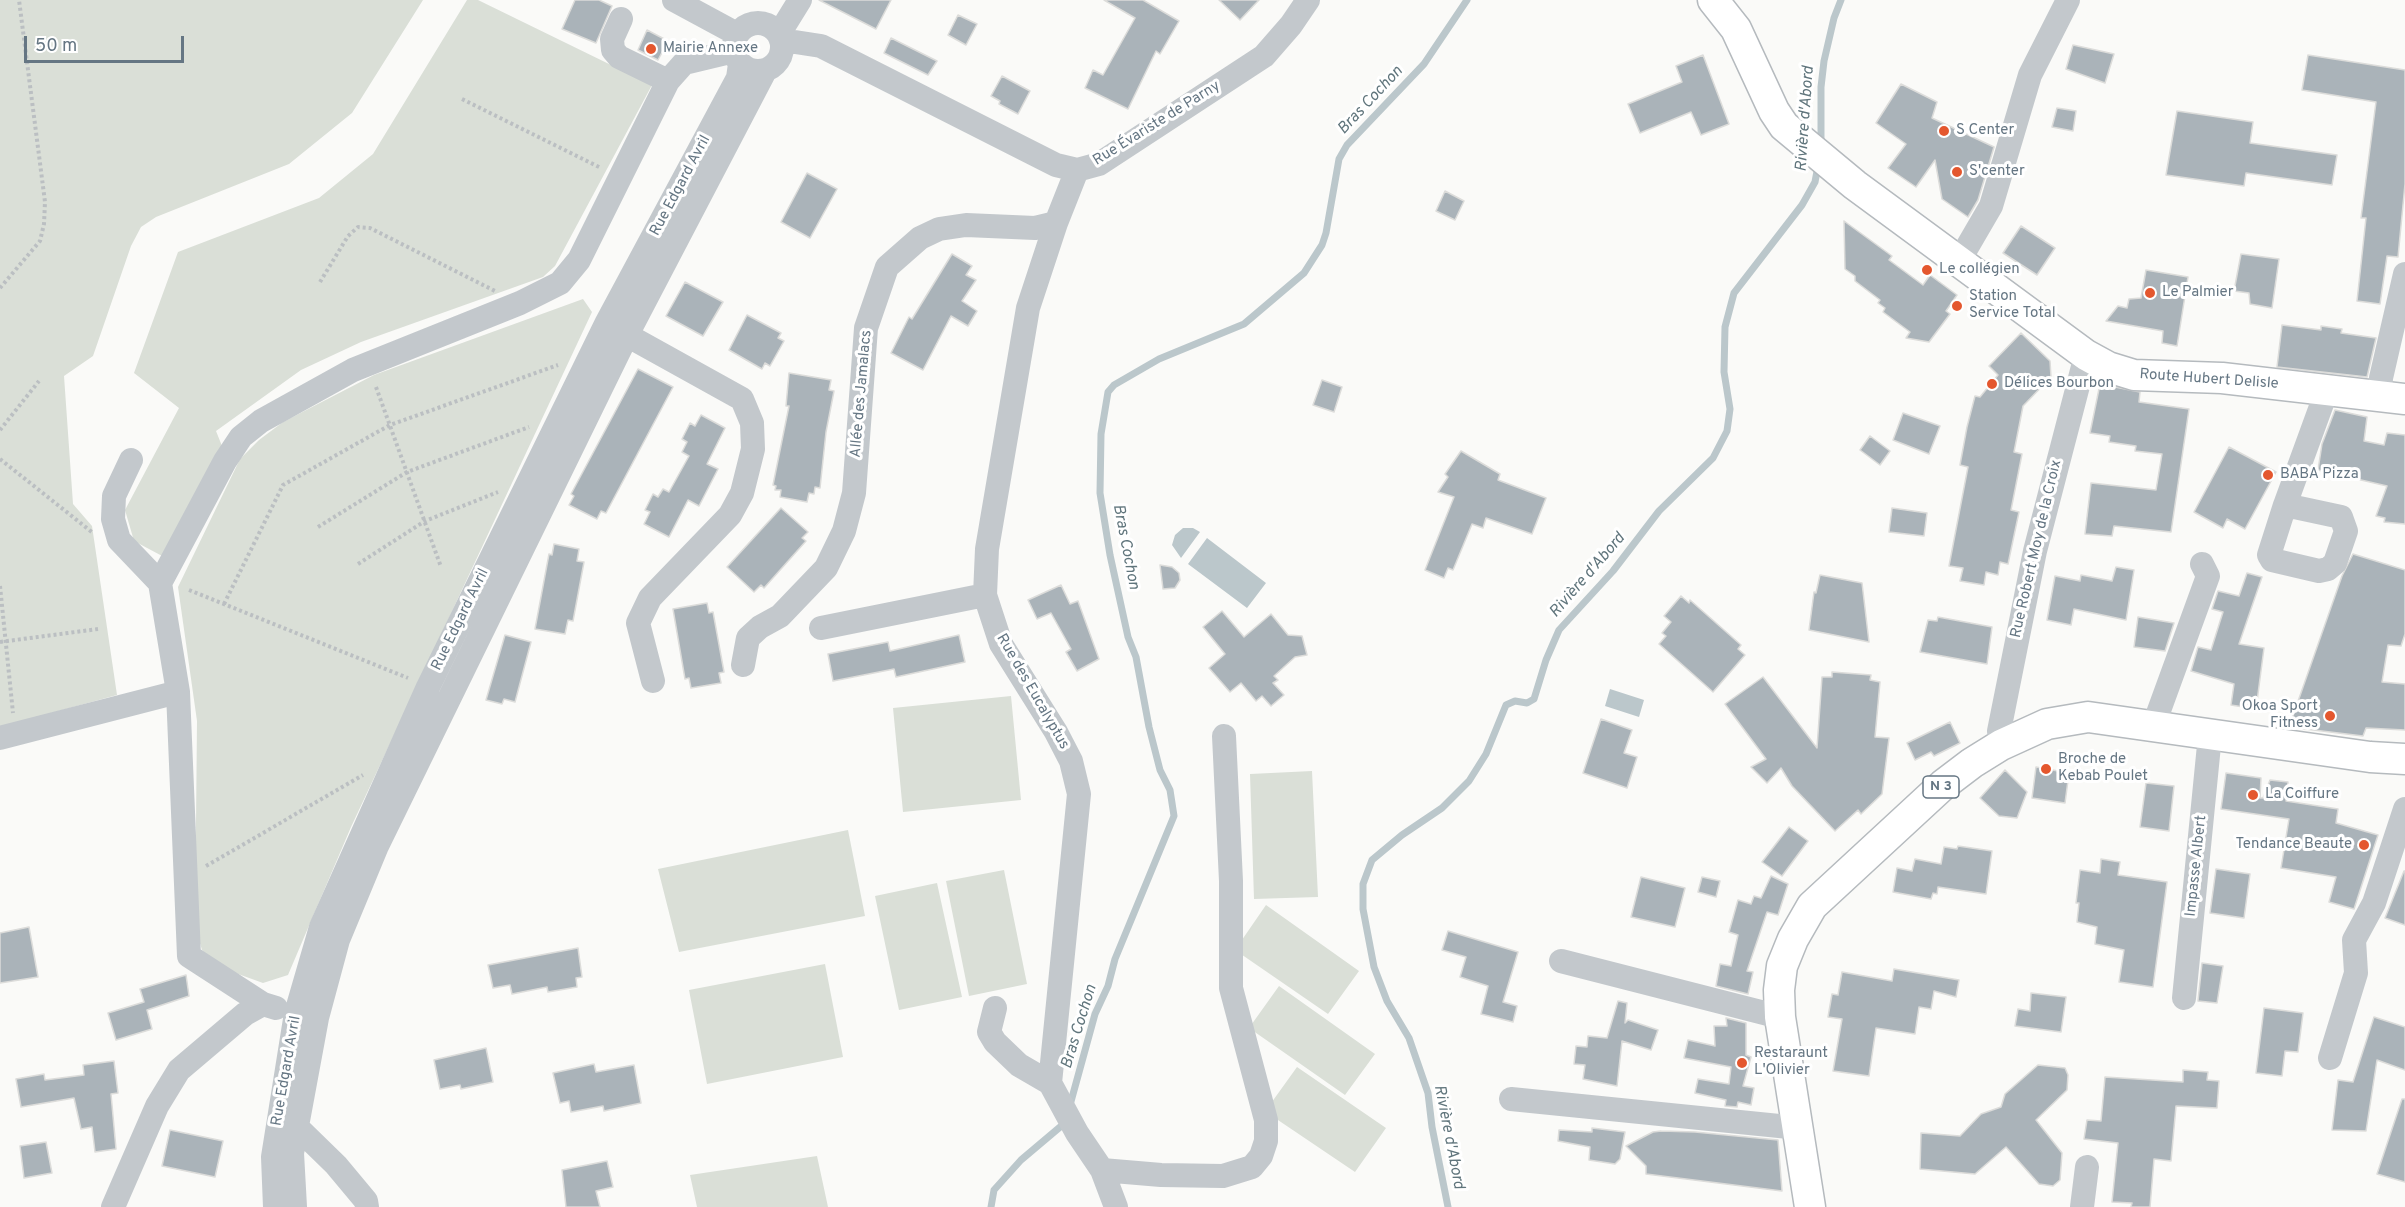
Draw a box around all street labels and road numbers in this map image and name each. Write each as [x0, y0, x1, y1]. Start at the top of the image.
street label: Rue Évariste de Parny [1090, 78, 1224, 170]
street label: Rue Edgard Avril [647, 133, 715, 239]
street label: Allée des Jamalacs [847, 329, 877, 459]
street label: Route Hubert Delisle [2139, 366, 2279, 394]
street label: Rue Robert Moy de la Croix [2008, 458, 2066, 640]
street label: Rue Edgard Avril [428, 566, 494, 674]
street label: Rue des Eucalyptus [992, 631, 1072, 753]
road number: N 3 [1923, 776, 1959, 798]
street label: Impasse Albert [2183, 814, 2211, 918]
street label: Rue Edgard Avril [268, 1015, 306, 1127]

